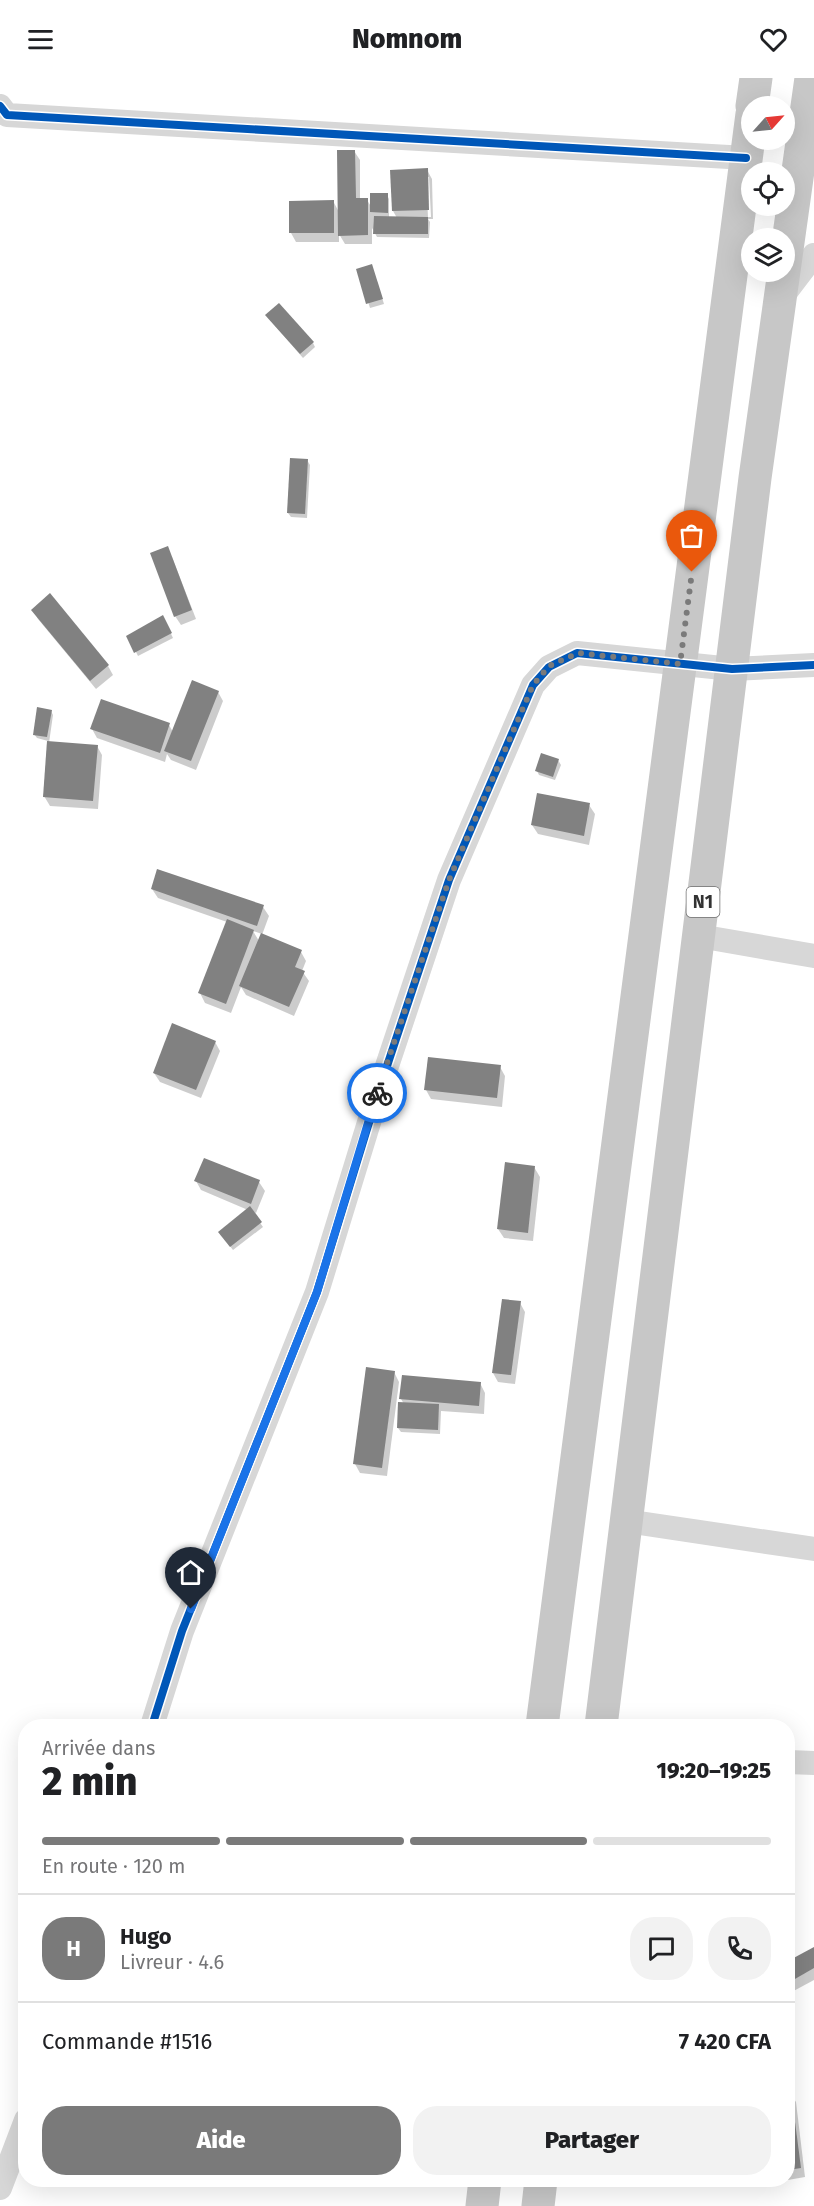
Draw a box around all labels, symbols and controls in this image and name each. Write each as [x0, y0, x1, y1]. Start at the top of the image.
icon: menu [24, 23, 57, 56]
text: Nomnom [352, 23, 462, 55]
icon: heart [757, 23, 790, 56]
north arrow [741, 96, 795, 150]
map controls [741, 96, 795, 282]
button: locate [741, 162, 795, 216]
button: layers [741, 228, 795, 282]
pin [666, 510, 717, 572]
icon: bag [675, 519, 708, 552]
road number: N1 [686, 887, 720, 917]
courier [347, 1063, 407, 1123]
icon: bike [361, 1077, 394, 1110]
pin [165, 1547, 216, 1609]
icon: home [174, 1556, 207, 1589]
text: Arrivée dans [42, 1736, 155, 1760]
text: 19:20–19:25 [657, 1757, 771, 1784]
text: 2 min [42, 1759, 138, 1805]
text: En route · 120 m [42, 1854, 185, 1878]
button: chat [630, 1917, 693, 1980]
button: phone [708, 1917, 771, 1980]
text: Hugo [120, 1923, 172, 1950]
text: H [66, 1935, 81, 1962]
text: Livreur · 4.6 [120, 1950, 224, 1974]
text: Commande #1516 [42, 2028, 212, 2055]
text: 7 420 CFA [679, 2028, 771, 2055]
button: Aide [42, 2106, 401, 2175]
button: Partager [413, 2106, 771, 2175]

